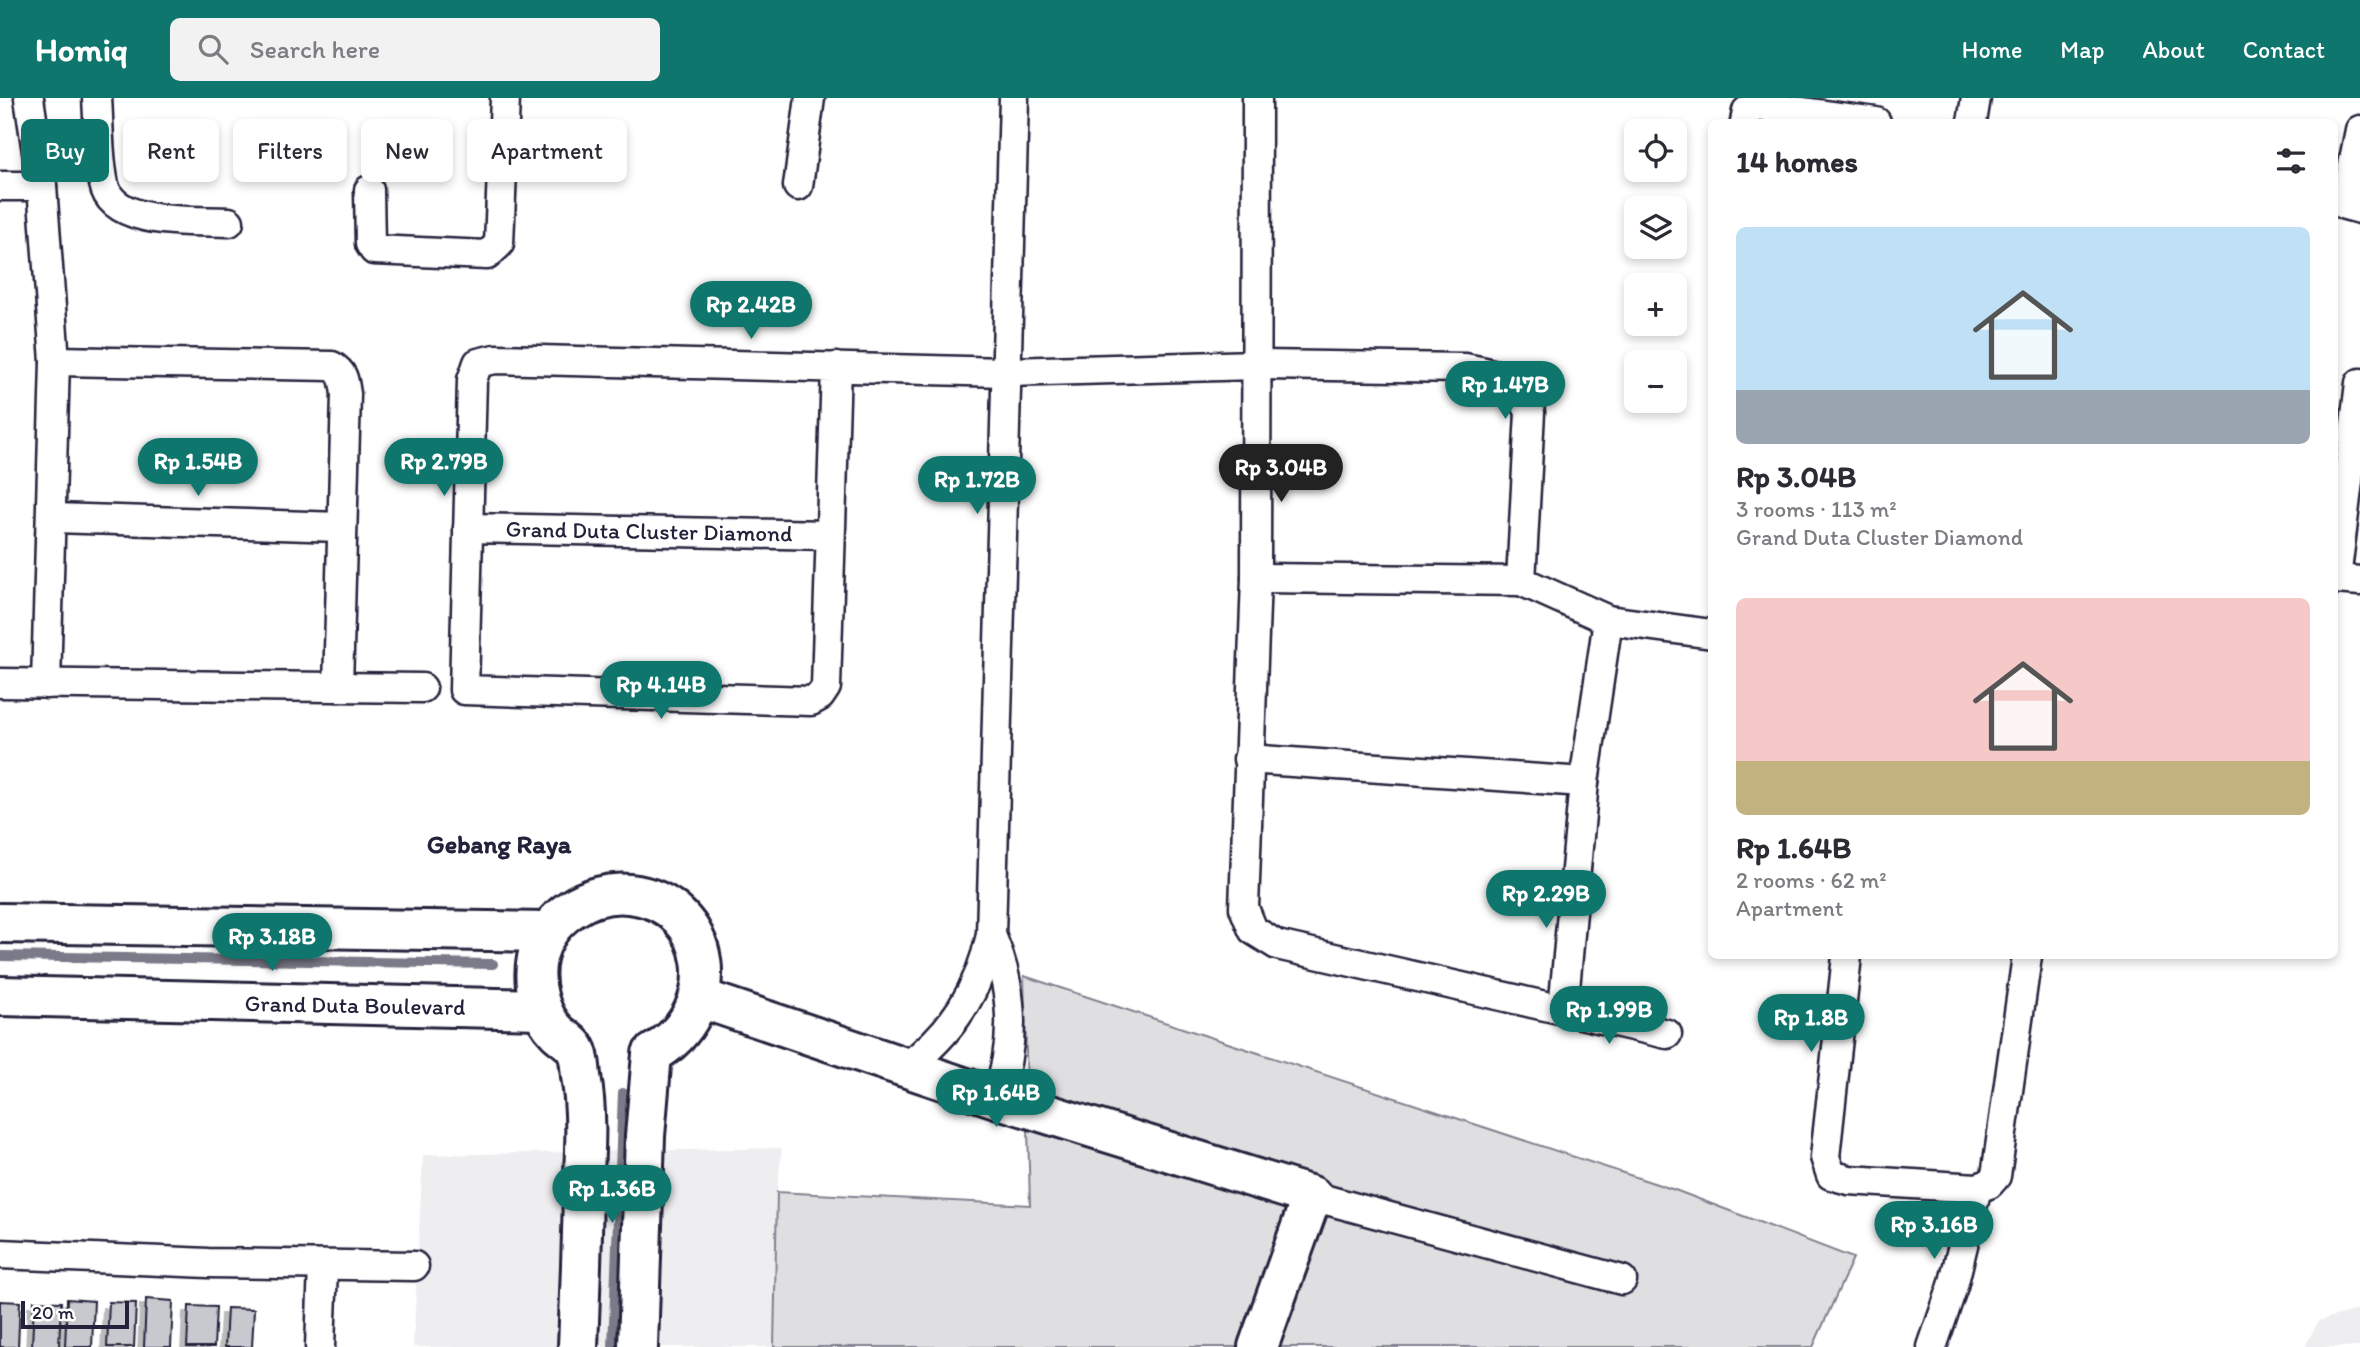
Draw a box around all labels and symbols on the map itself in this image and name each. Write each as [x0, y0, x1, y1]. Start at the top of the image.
pin: Rp 2.42B [679, 282, 823, 341]
pin: Rp 1.47B [1433, 362, 1577, 421]
pin: Rp 1.54B [126, 438, 270, 498]
pin: Rp 2.79B [372, 438, 516, 498]
pin: Rp 3.04B [1209, 444, 1353, 504]
pin: Rp 1.72B [905, 456, 1049, 516]
street label: Grand Duta Cluster Diamond [505, 514, 793, 548]
pin: Rp 4.14B [589, 662, 733, 721]
district label: Gebang Raya [427, 828, 572, 860]
pin: Rp 2.29B [1474, 870, 1618, 930]
pin: Rp 3.18B [200, 914, 344, 973]
pin: Rp 1.99B [1537, 986, 1681, 1046]
street label: Grand Duta Boulevard [244, 989, 466, 1021]
pin: Rp 1.8B [1746, 995, 1876, 1054]
pin: Rp 1.64B [924, 1070, 1068, 1129]
pin: Rp 1.36B [540, 1166, 684, 1225]
pin: Rp 3.16B [1862, 1202, 2006, 1261]
scale bar [21, 1298, 130, 1330]

